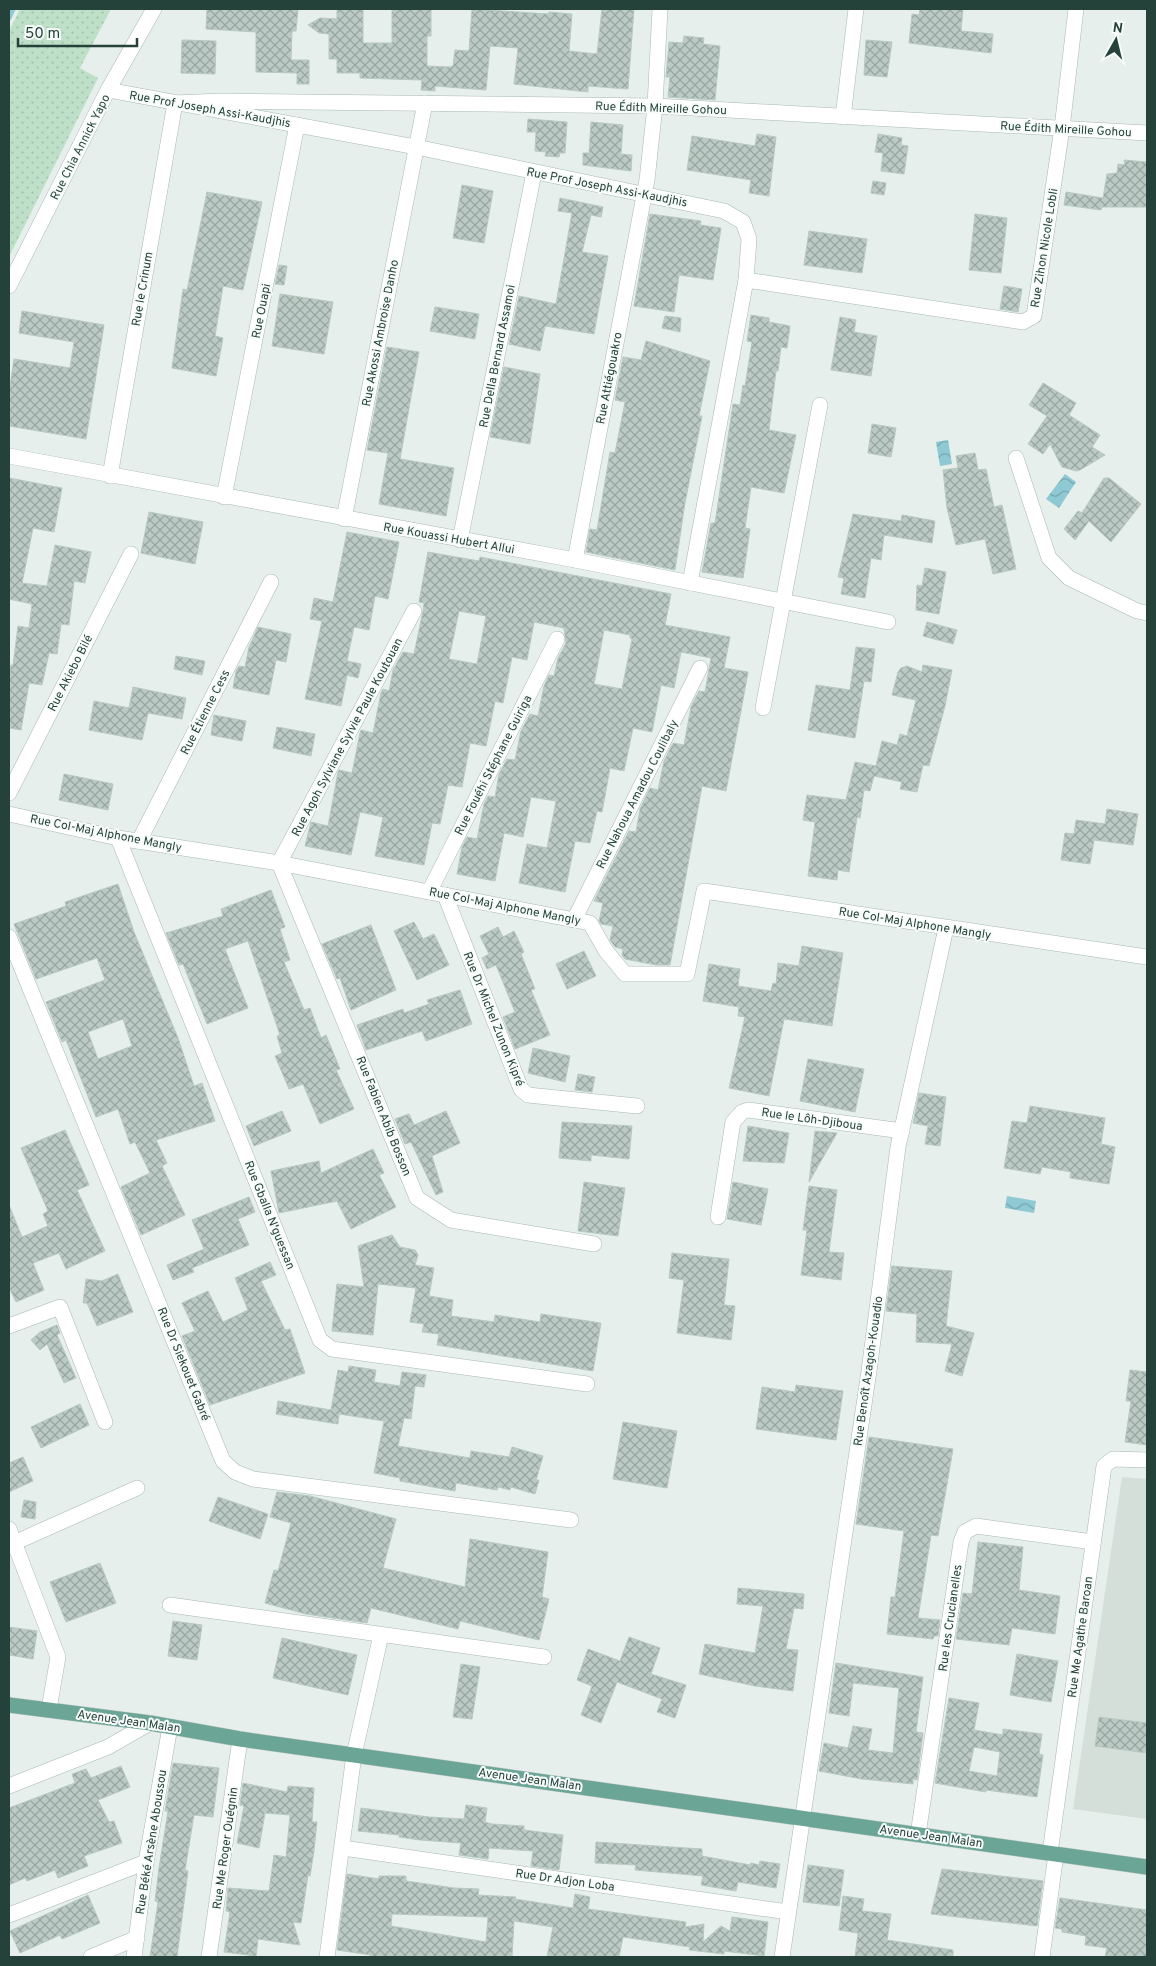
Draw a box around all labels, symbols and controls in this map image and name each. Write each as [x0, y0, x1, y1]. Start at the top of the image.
scale bar [18, 15, 136, 47]
north arrow [1091, 15, 1141, 65]
text: N [1111, 19, 1124, 38]
text: 50 m [25, 25, 60, 44]
street label: Rue Prof Joseph Assi-Kaudjhis [128, 88, 292, 132]
street label: Rue Chia Annick Yapo [47, 92, 115, 203]
street label: Rue Édith Mireille Gohou [595, 99, 727, 119]
street label: Rue Édith Mireille Gohou [1000, 119, 1132, 141]
street label: Rue Prof Joseph Assi-Kaudjhis [525, 165, 689, 211]
street label: Rue Zihon Nicole Lobli [1028, 187, 1062, 309]
street label: Rue le Crinum [129, 251, 157, 328]
street label: Rue Akossi Ambroise Danho [359, 258, 403, 408]
street label: Rue Ouapi [249, 282, 275, 340]
street label: Rue Della Bernard Assamoi [476, 283, 520, 429]
street label: Rue Attiégouakro [593, 330, 627, 426]
street label: Rue Kouassi Hubert Allui [382, 520, 516, 558]
street label: Rue Akiebo Bilé [45, 632, 97, 715]
street label: Rue Agoh Sylviane Sylvie Paule Koutouan [289, 635, 407, 839]
street label: Rue Étienne Cess [178, 667, 234, 758]
street label: Rue Fouéhi Stéphane Guiriga [452, 693, 536, 838]
street label: Rue Nahoua Amadou Coulibaly [593, 717, 683, 872]
street label: Rue Col-Maj Alphone Mangly [29, 811, 183, 857]
street label: Rue Col-Maj Alphone Mangly [428, 884, 582, 930]
street label: Rue Col-Maj Alphone Mangly [837, 904, 992, 944]
street label: Rue Dr Michel Zunon Kipré [459, 950, 527, 1089]
street label: Rue Fabien Abib Bosson [352, 1054, 414, 1179]
street label: Rue le Lôh-Djiboua [760, 1105, 864, 1135]
street label: Rue Gballa N'guessan [240, 1159, 298, 1272]
street label: Rue Benoît Azagoh-Kouadio [851, 1295, 887, 1447]
street label: Rue Dr Siekouet Gabré [153, 1305, 213, 1424]
street label: Rue les Crucianelles [936, 1564, 966, 1673]
street label: Rue Me Agathe Baroan [1065, 1575, 1097, 1699]
street label: Avenue Jean Malan [76, 1707, 181, 1737]
street label: Avenue Jean Malan [477, 1765, 582, 1795]
street label: Rue Béké Arsène Aboussou [133, 1769, 171, 1916]
street label: Rue Me Roger Ouégnin [209, 1786, 242, 1910]
street label: Avenue Jean Malan [878, 1822, 983, 1852]
street label: Rue Dr Adjon Loba [514, 1866, 616, 1896]

